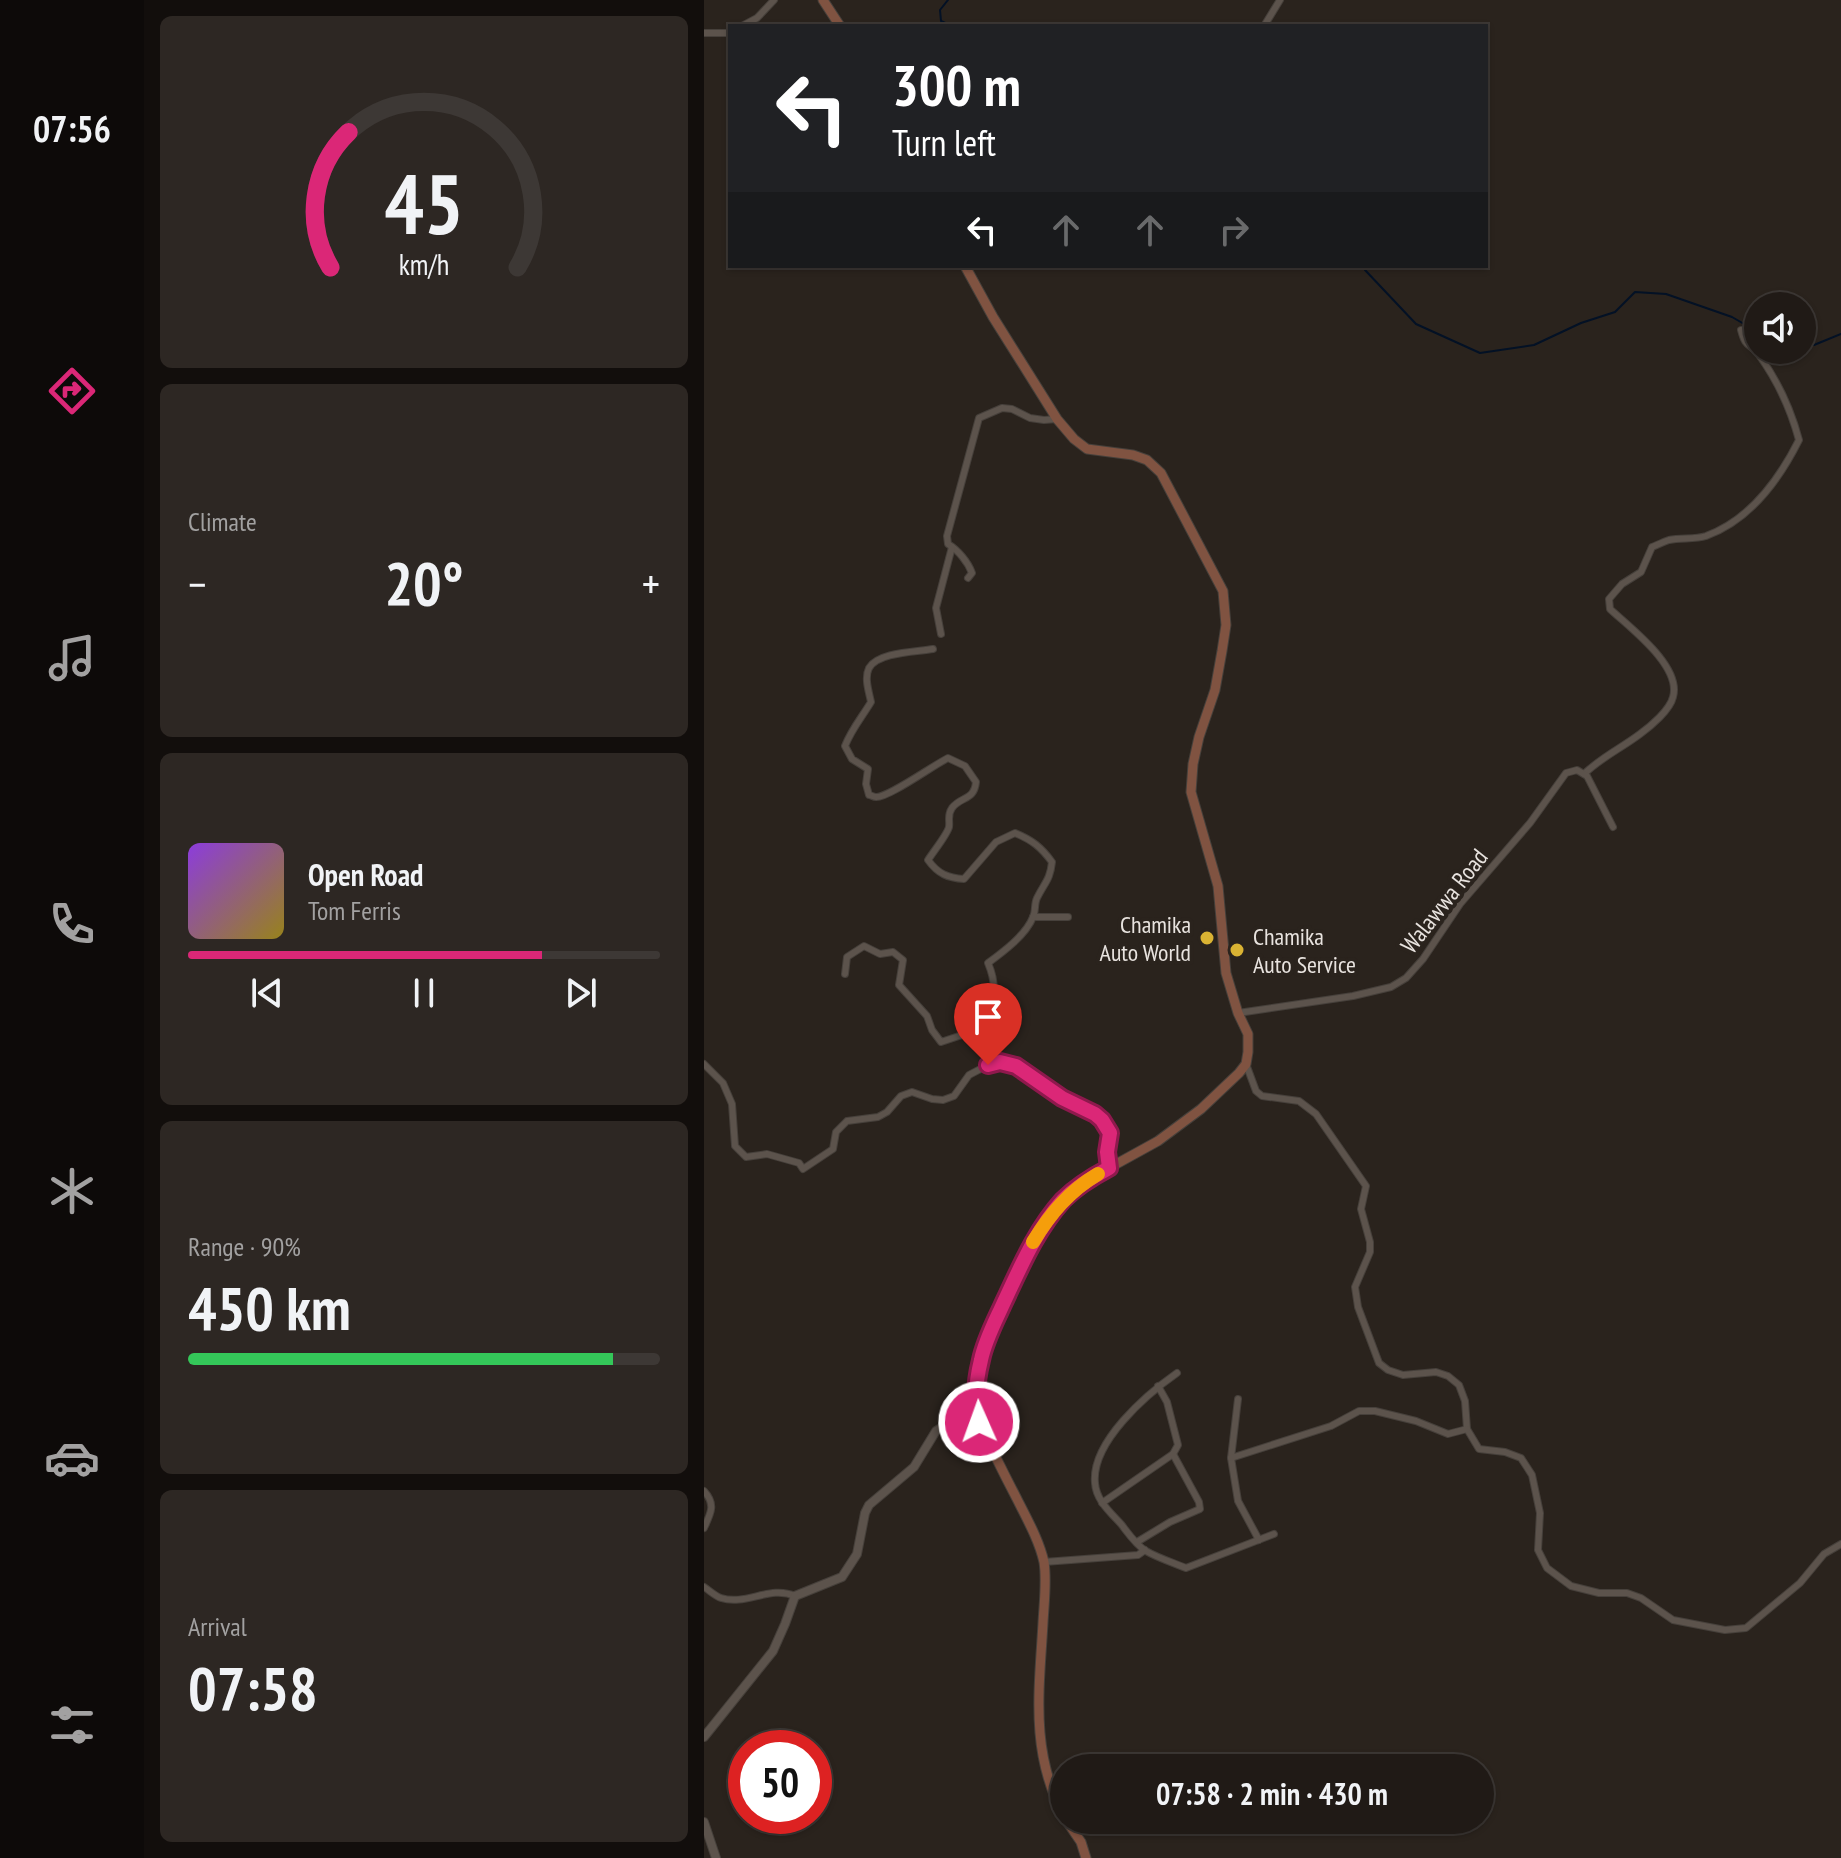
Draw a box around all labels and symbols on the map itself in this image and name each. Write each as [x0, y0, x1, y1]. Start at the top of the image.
street label: Walawwa Road [1394, 843, 1494, 959]
place label: Chamika Auto World [1100, 909, 1191, 968]
place label: Chamika Auto Service [1253, 921, 1356, 980]
marker: Chamika Auto World [1198, 929, 1216, 947]
marker: Chamika Auto Service [1228, 941, 1246, 959]
pin [954, 983, 1022, 1065]
position arrow [937, 1380, 1021, 1464]
speed limit sign: 50 [728, 1730, 832, 1834]

